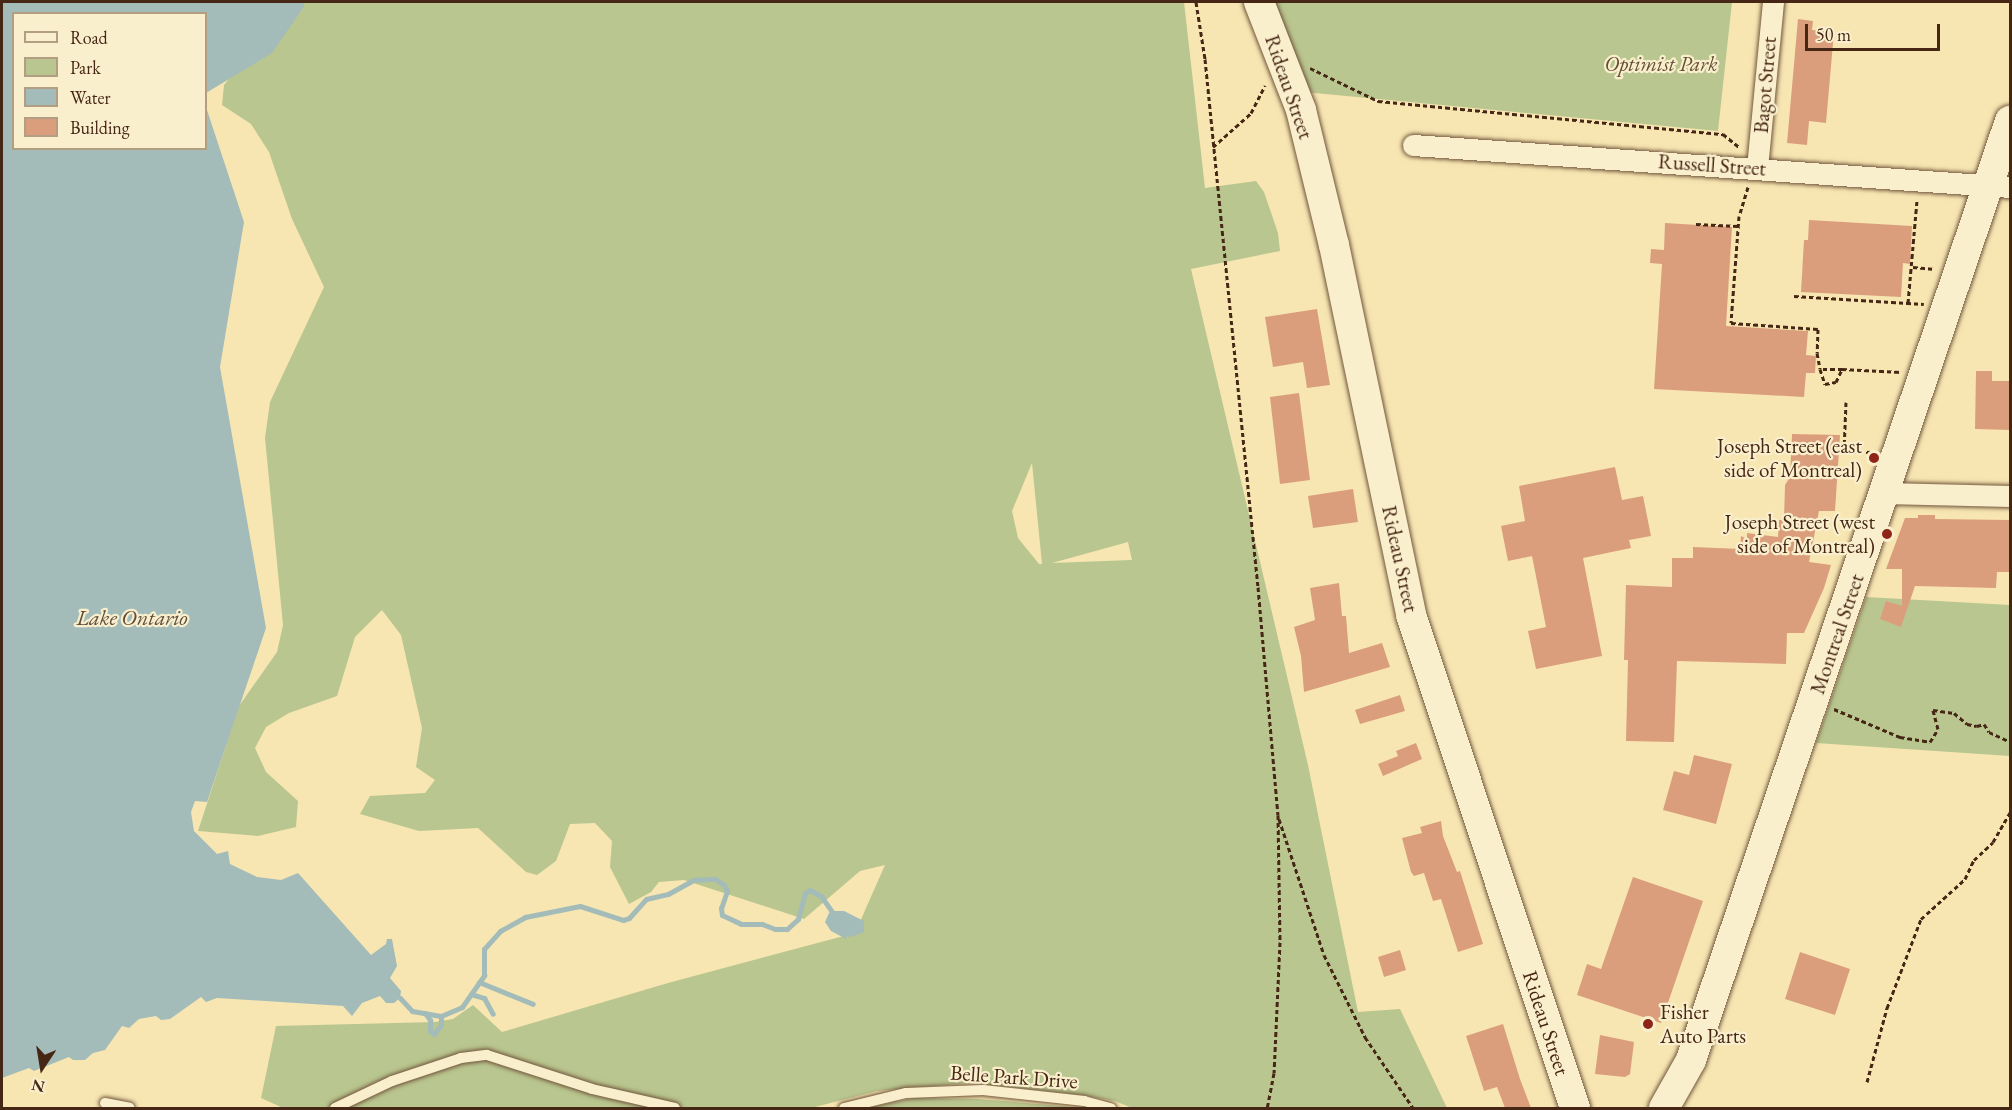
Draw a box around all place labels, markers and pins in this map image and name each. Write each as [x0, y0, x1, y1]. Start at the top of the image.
place label: Joseph Street (east side of Montreal) [1717, 433, 1862, 483]
marker: Joseph Street (east side of Montreal) [1867, 451, 1881, 465]
place label: Joseph Street (west side of Montreal) [1725, 509, 1875, 559]
marker: Joseph Street (west side of Montreal) [1880, 527, 1894, 541]
place label: Fisher Auto Parts [1660, 999, 1746, 1049]
marker: Fisher Auto Parts [1641, 1017, 1655, 1031]

